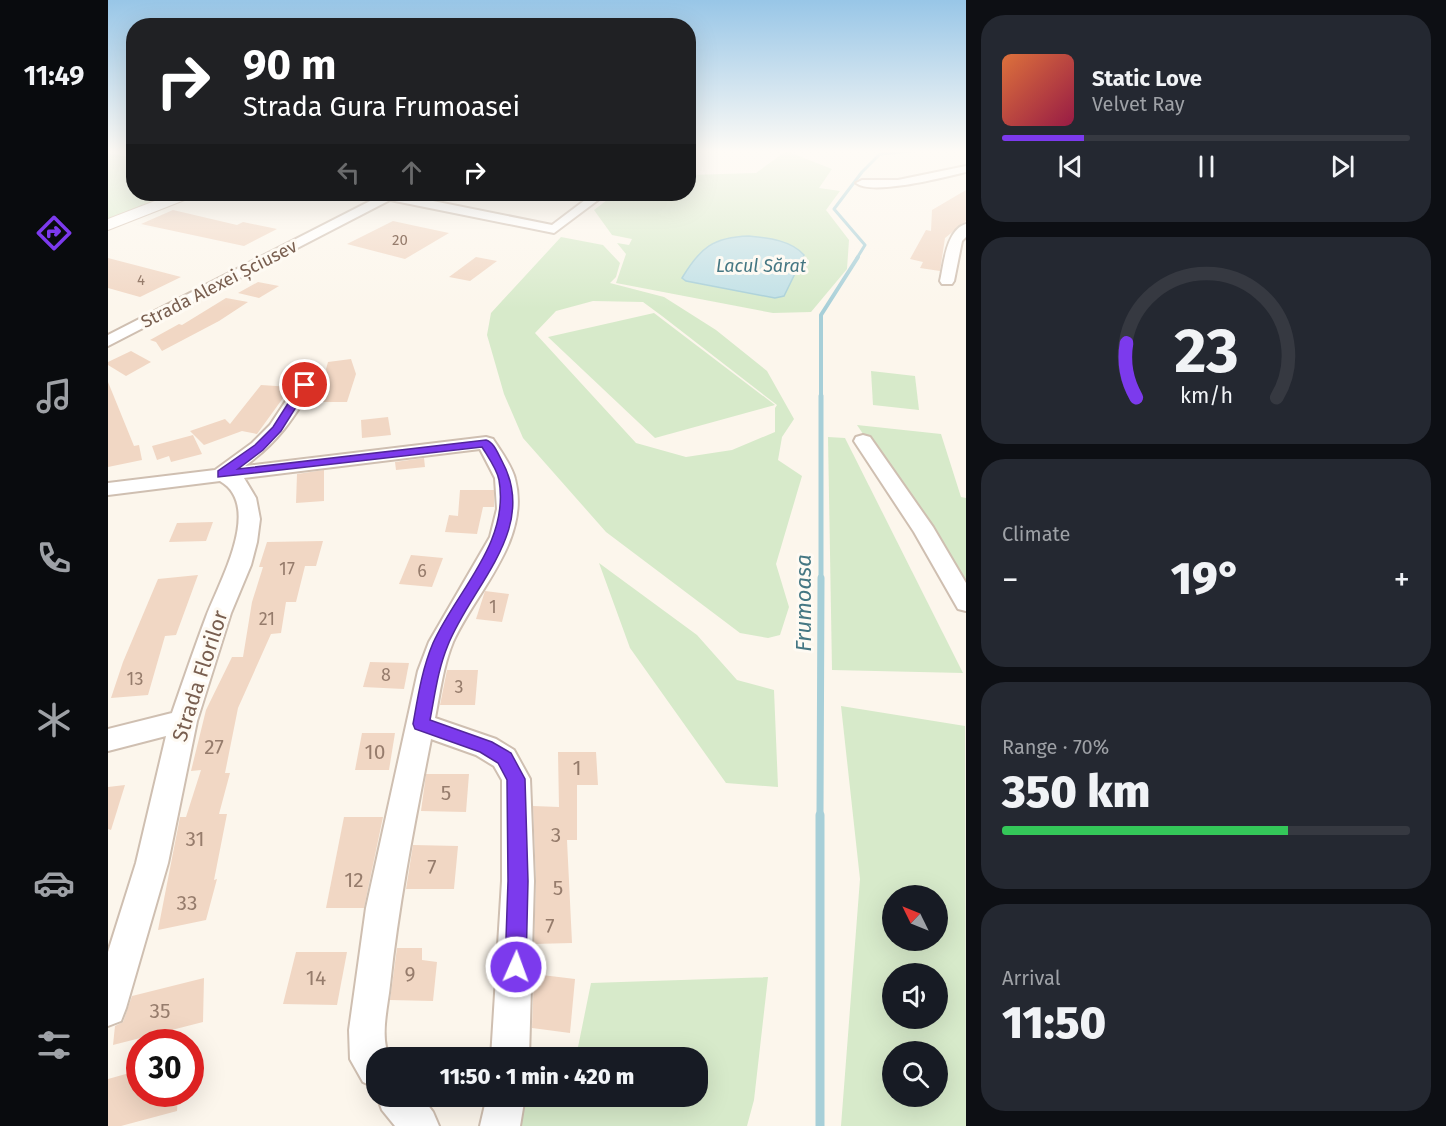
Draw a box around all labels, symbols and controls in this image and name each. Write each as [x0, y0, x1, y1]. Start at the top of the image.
text: 90 m [243, 40, 337, 90]
icon: right [144, 42, 222, 120]
text: 11:49 [24, 60, 84, 92]
text: Static Love [1092, 65, 1202, 92]
text: Strada Gura Frumoasei [243, 91, 520, 123]
text: Velvet Ray [1092, 92, 1185, 116]
icon: previous [1054, 150, 1087, 183]
icon: pause [1190, 150, 1223, 183]
icon: next [1326, 150, 1359, 183]
icon: left [332, 156, 365, 189]
icon: ahead [395, 156, 428, 189]
icon: right [458, 156, 491, 189]
icon: directions [33, 212, 75, 254]
house number: 20 [392, 231, 408, 249]
street label: Strada Alexei Șciusev [137, 235, 301, 334]
water label: Lacul Sărat [716, 255, 807, 277]
house number: 4 [137, 271, 145, 289]
text: 23 [1174, 314, 1238, 389]
pin [279, 359, 330, 410]
icon: arrive [288, 368, 321, 401]
icon: music [33, 375, 75, 417]
text: km/h [1179, 383, 1233, 409]
text: Climate [1002, 522, 1070, 546]
icon: phone [33, 537, 75, 579]
text: 19° [1171, 552, 1241, 606]
water label: Frumoasa [790, 554, 817, 652]
house number: 17 [279, 558, 295, 580]
house number: 6 [417, 560, 427, 582]
text: − [1002, 560, 1019, 600]
text: + [1394, 560, 1410, 600]
house number: 1 [489, 596, 497, 618]
street label: Strada Florilor [167, 607, 233, 745]
house number: 21 [259, 608, 275, 630]
house number: 8 [381, 664, 391, 686]
house number: 13 [127, 668, 143, 690]
house number: 3 [455, 676, 463, 698]
icon: climate [33, 699, 75, 741]
house number: 27 [204, 734, 224, 760]
text: Range · 70% [1002, 735, 1109, 759]
house number: 10 [365, 739, 385, 765]
house number: 1 [572, 755, 582, 781]
text: 350 km [1002, 765, 1150, 819]
house number: 5 [441, 780, 451, 806]
house number: 3 [551, 822, 561, 848]
house number: 31 [185, 826, 205, 852]
house number: 7 [427, 854, 437, 880]
icon: car [33, 862, 75, 904]
house number: 12 [344, 867, 364, 893]
house number: 5 [553, 875, 563, 901]
north arrow [882, 885, 948, 951]
map controls [882, 885, 948, 1107]
house number: 33 [177, 890, 197, 916]
house number: 7 [545, 913, 555, 939]
position arrow [484, 935, 548, 999]
house number: 9 [404, 961, 416, 987]
button: sound [882, 963, 948, 1029]
house number: 14 [306, 965, 326, 991]
text: Arrival [1002, 966, 1061, 990]
text: 11:50 [1002, 996, 1106, 1050]
house number: 35 [150, 998, 171, 1024]
icon: filters [33, 1024, 75, 1066]
speed limit sign: 30 [126, 1029, 204, 1107]
button: search [882, 1041, 948, 1107]
text: 11:50 · 1 min · 420 m [440, 1063, 634, 1090]

